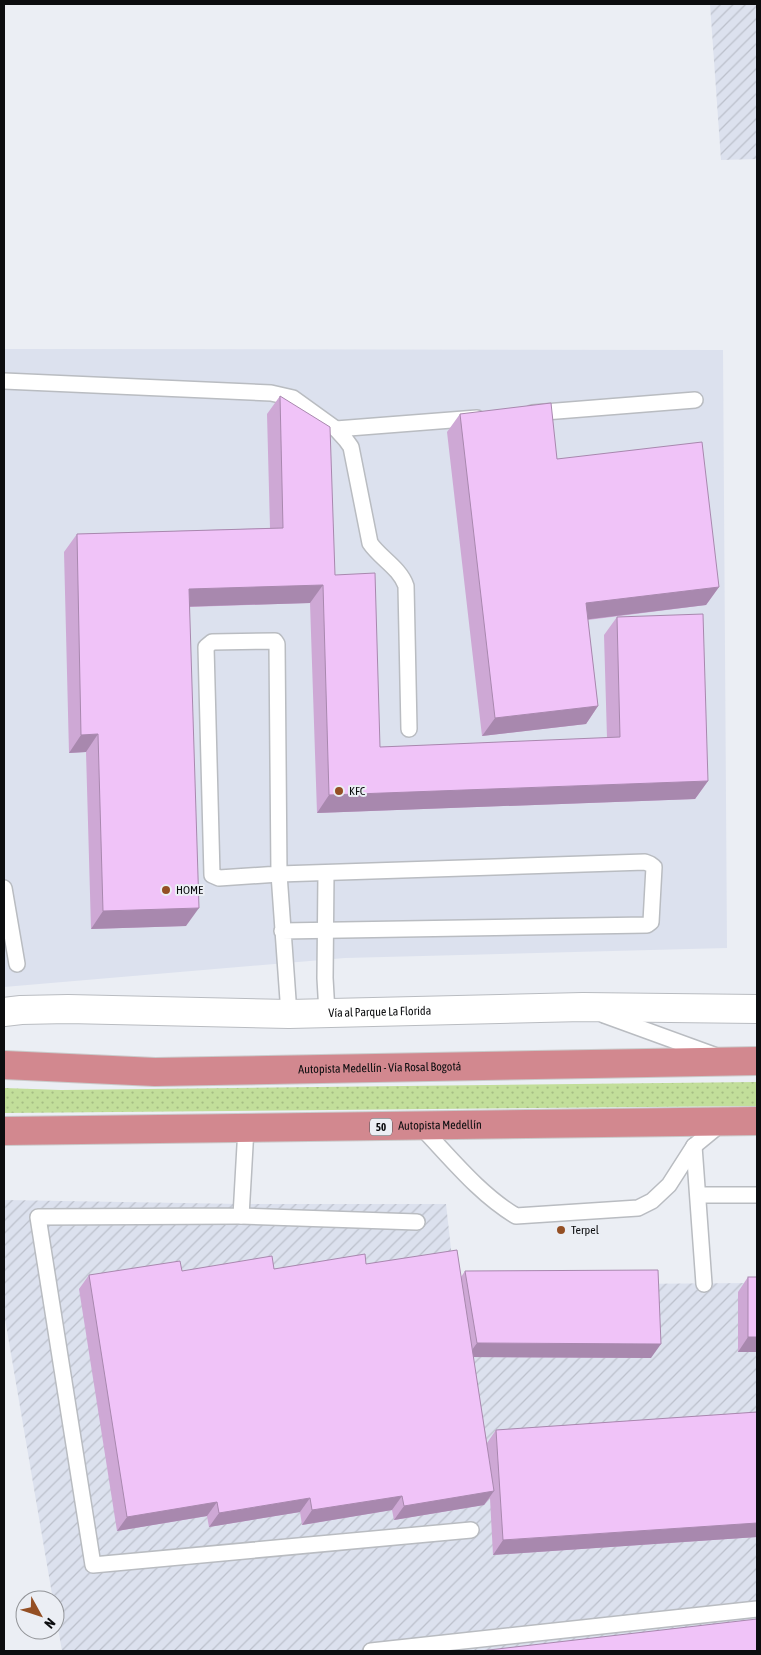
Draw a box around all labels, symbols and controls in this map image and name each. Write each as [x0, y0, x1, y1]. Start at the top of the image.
place label: KFC [349, 784, 366, 798]
marker: KFC [333, 785, 345, 797]
place label: HOME [176, 883, 203, 897]
marker: HOME [160, 884, 172, 896]
street label: Vía al Parque La Florida [328, 1004, 431, 1020]
street label: Autopista Medellín - Vía Rosal Bogotá [298, 1059, 462, 1076]
road number: 50 [370, 1118, 392, 1136]
street label: Autopista Medellín [398, 1118, 482, 1133]
place label: Terpel [571, 1223, 600, 1237]
marker: Terpel [555, 1224, 567, 1236]
north arrow [15, 1590, 65, 1640]
text: N [41, 1615, 59, 1632]

